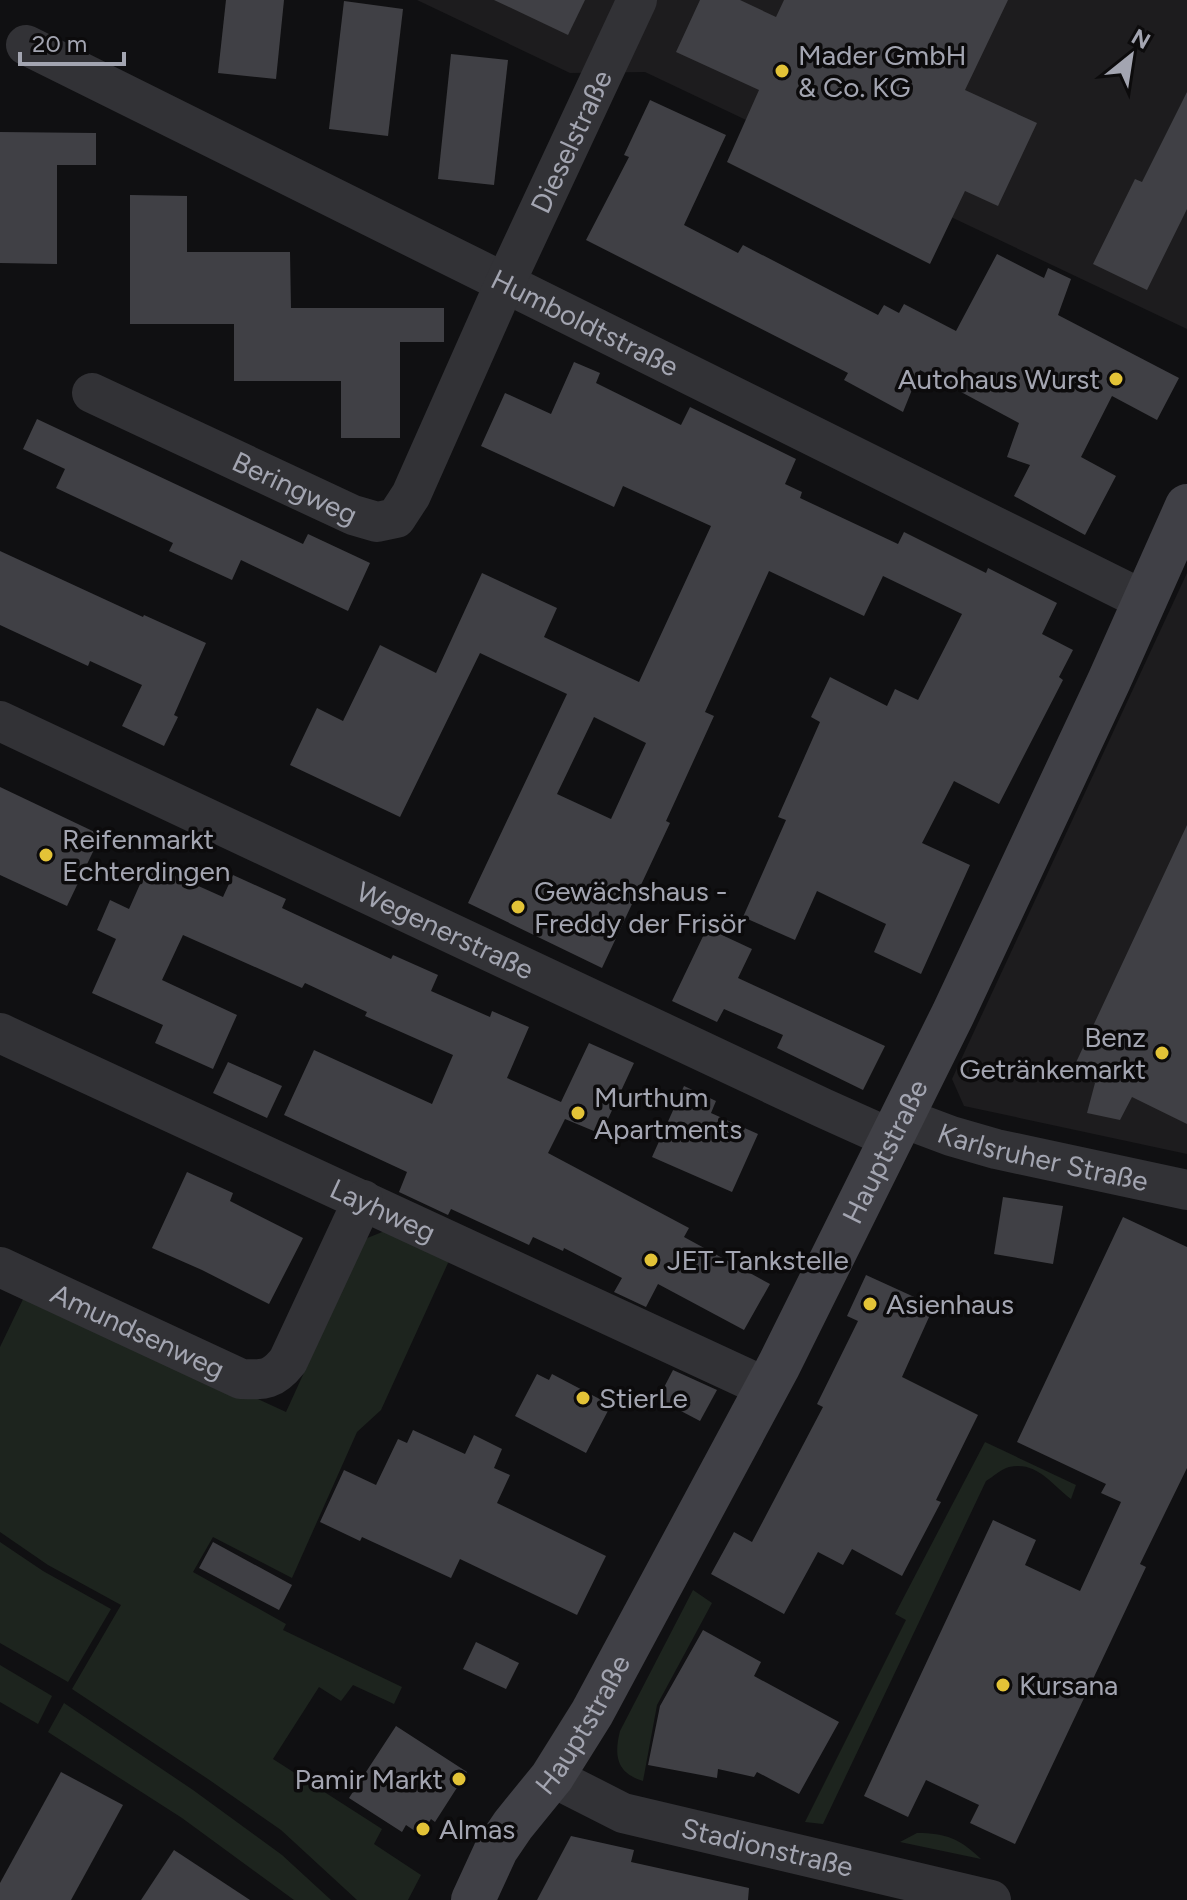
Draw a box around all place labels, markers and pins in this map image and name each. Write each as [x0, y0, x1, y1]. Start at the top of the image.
place label: Mader GmbH & Co. KG [798, 38, 967, 104]
marker: Mader GmbH & Co. KG [773, 62, 791, 80]
place label: Autohaus Wurst [898, 362, 1100, 396]
marker: Autohaus Wurst [1107, 370, 1125, 388]
place label: Reifenmarkt Echterdingen [62, 822, 231, 888]
marker: Reifenmarkt Echterdingen [37, 846, 55, 864]
place label: Gewächshaus - Freddy der Frisör [534, 874, 746, 940]
marker: Gewächshaus - Freddy der Frisör [509, 898, 527, 916]
place label: Benz Getränkemarkt [959, 1020, 1146, 1086]
marker: Benz Getränkemarkt [1153, 1044, 1171, 1062]
place label: Murthum Apartments [594, 1080, 742, 1146]
marker: Murthum Apartments [569, 1104, 587, 1122]
place label: JET-Tankstelle [667, 1243, 849, 1277]
marker: JET-Tankstelle [642, 1251, 660, 1269]
place label: Asienhaus [886, 1287, 1014, 1321]
marker: Asienhaus [861, 1295, 879, 1313]
place label: StierLe [599, 1381, 688, 1415]
marker: StierLe [574, 1389, 592, 1407]
place label: Kursana [1019, 1668, 1118, 1702]
marker: Kursana [994, 1676, 1012, 1694]
place label: Pamir Markt [294, 1762, 443, 1796]
marker: Pamir Markt [450, 1770, 468, 1788]
place label: Almas [439, 1812, 515, 1846]
marker: Almas [414, 1820, 432, 1838]

